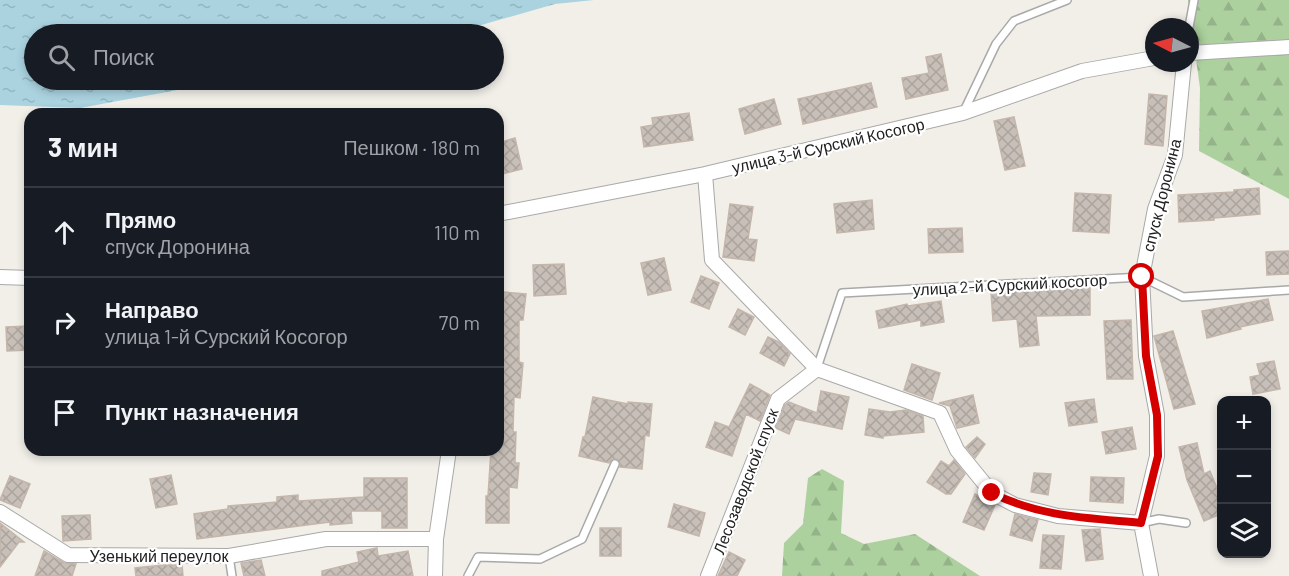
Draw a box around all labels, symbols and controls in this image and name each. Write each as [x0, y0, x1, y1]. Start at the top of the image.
north arrow [1145, 18, 1199, 72]
search box [24, 24, 504, 90]
icon: search [45, 41, 78, 74]
text: Поиск [93, 43, 154, 69]
street label: улица 3-й Сурский Косогор [730, 114, 926, 176]
text: 3 мин [48, 131, 118, 162]
text: Пешком · 180 m [343, 135, 480, 159]
street label: спуск Доронина [1138, 136, 1184, 254]
text: Прямо [105, 206, 176, 232]
icon: ahead [48, 216, 81, 249]
text: 110 m [434, 220, 480, 244]
text: спуск Доронина [105, 234, 250, 258]
route start [1128, 263, 1154, 289]
street label: улица 2-й Сурский косогор [912, 269, 1108, 299]
text: Направо [105, 296, 199, 322]
icon: right [48, 306, 81, 339]
text: 70 m [439, 310, 480, 334]
text: улица 1-й Сурский Косогор [105, 324, 348, 348]
icon: arrive [48, 396, 81, 429]
map controls [1217, 396, 1271, 558]
button: + [1217, 396, 1271, 450]
text: Пункт назначения [105, 398, 299, 424]
street label: Лесозаводской спуск [708, 405, 782, 556]
button: − [1217, 450, 1271, 504]
route end [978, 479, 1004, 505]
button: layers [1217, 504, 1271, 558]
street label: Узенький переулок [90, 546, 229, 565]

